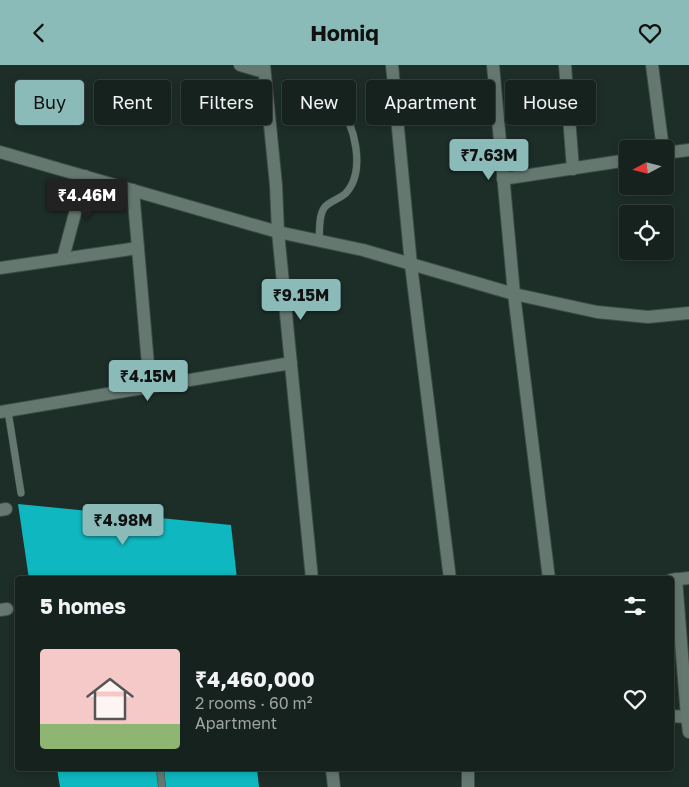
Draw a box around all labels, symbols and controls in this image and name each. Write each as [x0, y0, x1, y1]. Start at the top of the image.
icon: back [25, 19, 53, 47]
text: Homiq [310, 19, 379, 46]
icon: heart [636, 19, 664, 47]
chip: Buy [15, 80, 84, 125]
chip: Rent [94, 80, 171, 125]
chip: Filters [181, 80, 272, 125]
chip: New [282, 80, 356, 125]
chip: Apartment [366, 80, 495, 125]
chip: House [505, 80, 596, 125]
pin: ₹7.63M [448, 139, 530, 181]
north arrow [619, 140, 674, 195]
map controls [619, 140, 674, 260]
text: ₹7.63M [460, 145, 518, 165]
pin: ₹4.46M [46, 179, 128, 221]
text: ₹4.46M [58, 185, 116, 205]
button: locate [619, 205, 674, 260]
pin: ₹9.15M [260, 279, 342, 321]
text: ₹9.15M [273, 285, 329, 305]
pin: ₹4.15M [107, 359, 189, 402]
text: ₹4.15M [120, 366, 176, 386]
pin: ₹4.98M [82, 503, 164, 546]
text: ₹4.98M [94, 510, 152, 530]
icon: filters [621, 592, 649, 620]
text: 5 homes [40, 593, 126, 619]
text: ₹4,460,000 [195, 666, 315, 692]
icon: home [80, 669, 140, 729]
icon: heart [621, 685, 649, 713]
text: 2 rooms · 60 m² [195, 693, 313, 713]
text: Apartment [195, 713, 277, 733]

